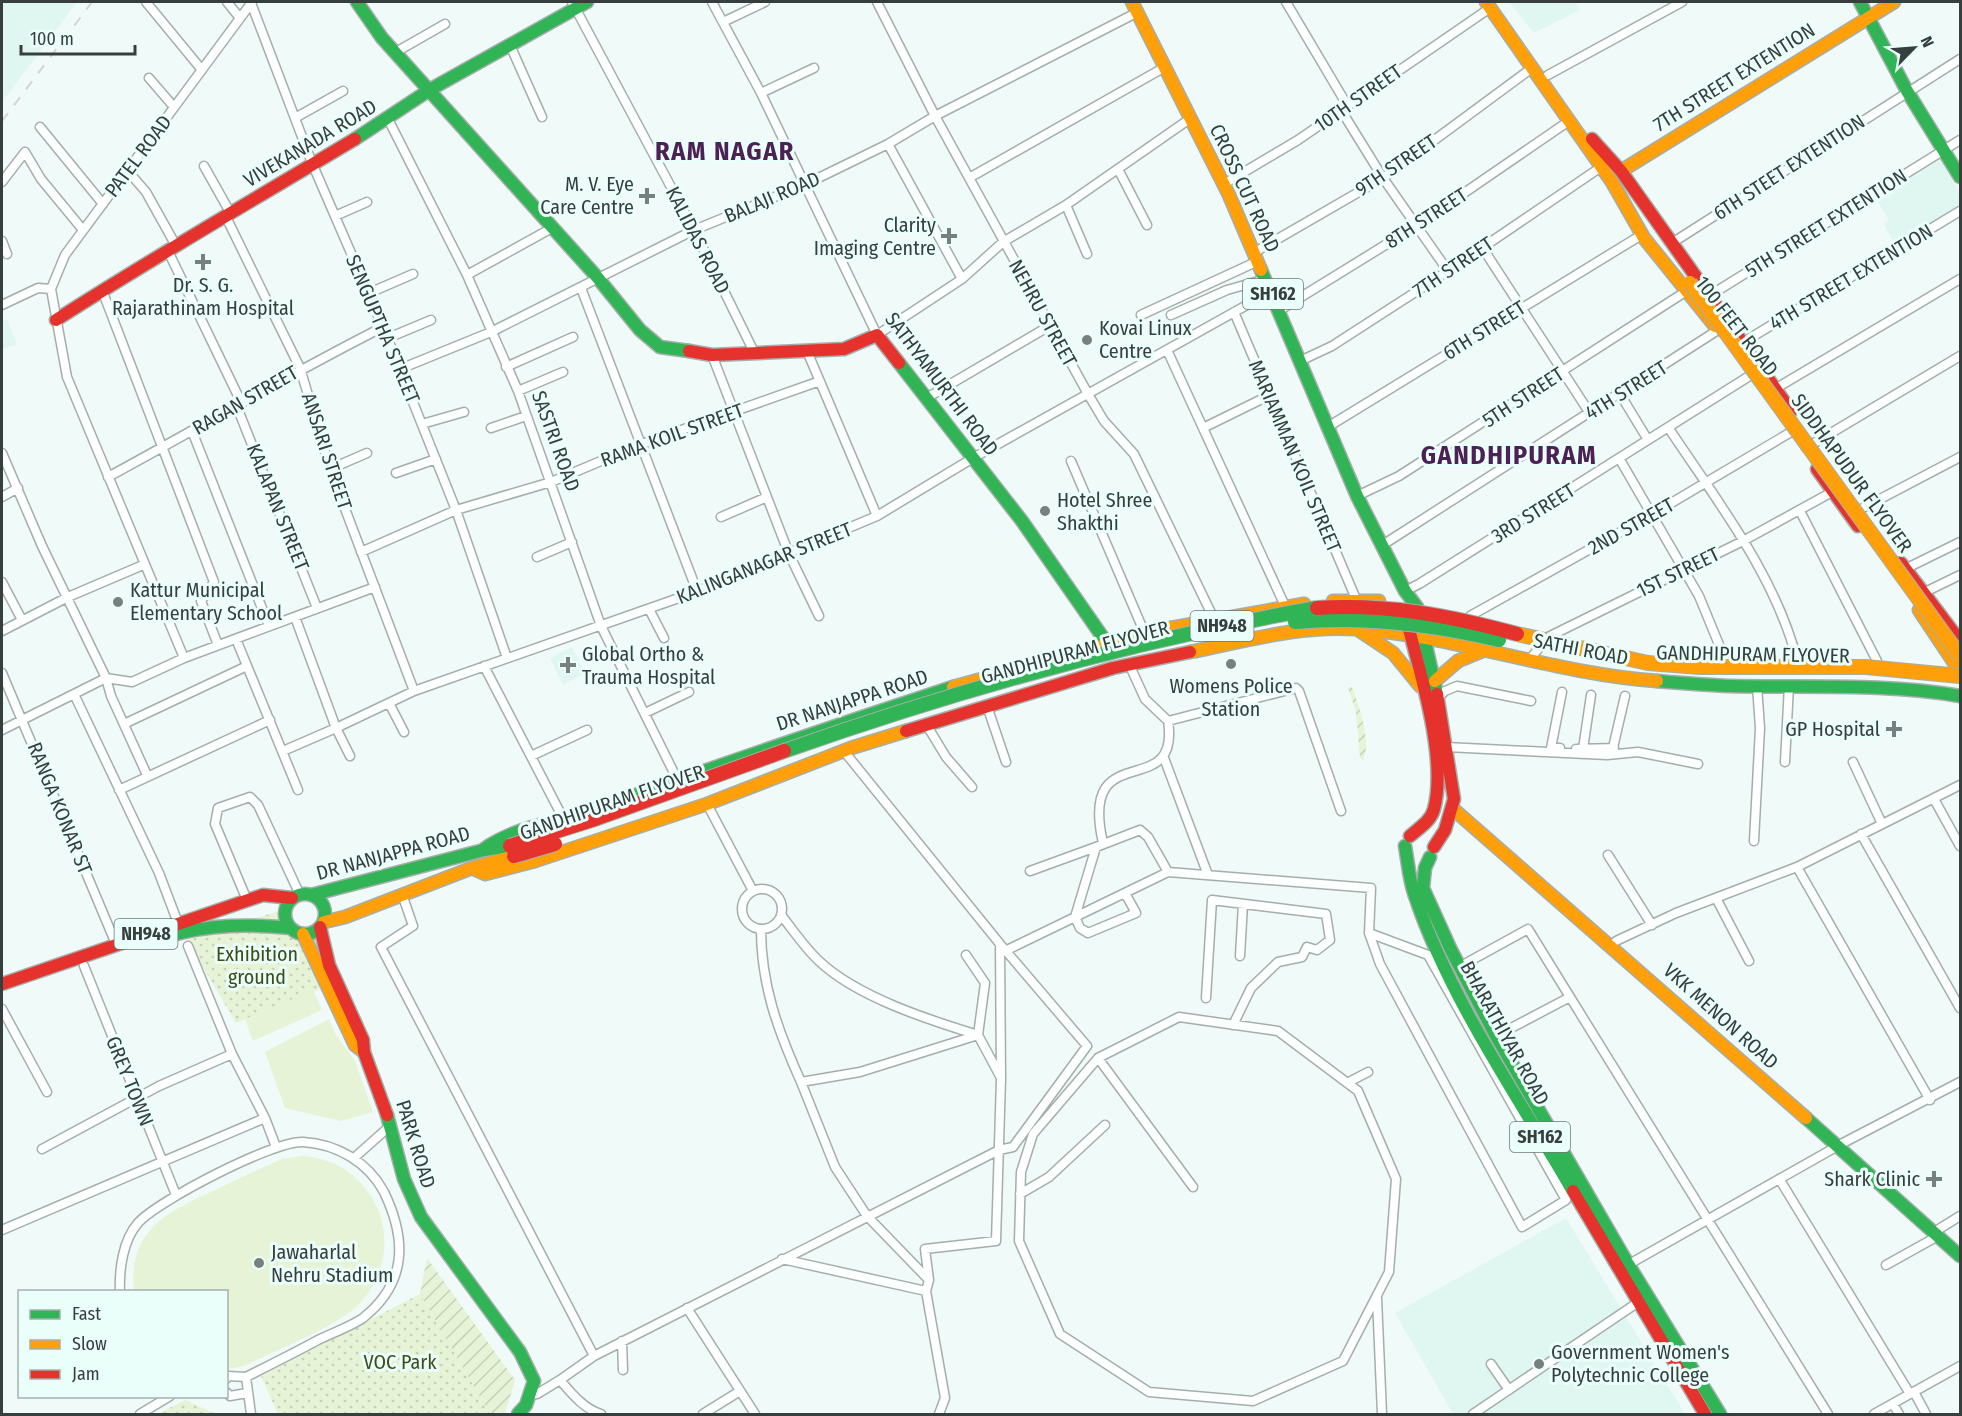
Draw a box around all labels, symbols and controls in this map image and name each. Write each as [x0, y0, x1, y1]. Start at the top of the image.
scale bar [21, 18, 135, 56]
street label: 7TH STREET EXTENTION [1649, 18, 1819, 136]
north arrow [1884, 18, 1944, 78]
text: 100 m [30, 28, 74, 50]
text: N [1917, 34, 1938, 50]
street label: 10TH STREET [1310, 59, 1407, 137]
street label: VIVEKANADA ROAD [239, 94, 381, 192]
street label: 6TH STEET EXTENTION [1709, 109, 1869, 225]
street label: PATEL ROAD [99, 110, 177, 202]
street label: CROSS CUT ROAD [1205, 120, 1285, 256]
street label: 9TH STREET [1351, 129, 1442, 201]
district label: RAM NAGAR [655, 136, 795, 167]
street label: 5TH STREET EXTENTION [1741, 164, 1911, 282]
street label: BALAJI ROAD [721, 166, 823, 228]
place label: M. V. Eye Care Centre [540, 172, 634, 219]
street label: KALIDAS ROAD [661, 182, 735, 298]
street label: 8TH STREET [1380, 182, 1472, 253]
marker: M. V. Eye Care Centre [638, 187, 656, 205]
place label: Clarity Imaging Centre [814, 213, 936, 260]
street label: 4TH STREET EXTENTION [1765, 219, 1937, 335]
marker: Clarity Imaging Centre [940, 227, 958, 245]
street label: 7TH STREET [1408, 231, 1498, 303]
street label: SENGUPTHA STREET [341, 251, 425, 408]
marker: Dr. S. G. Rajarathinam Hospital [194, 253, 212, 271]
street label: NEHRU STREET [1004, 255, 1083, 371]
street label: 100 FEET ROAD [1691, 271, 1783, 381]
place label: Dr. S. G. Rajarathinam Hospital [112, 273, 294, 320]
road number: SH162 [1243, 279, 1303, 309]
street label: 6TH STREET [1438, 295, 1530, 365]
street label: SATHYAMURTHI ROAD [880, 308, 1004, 460]
place label: Kovai Linux Centre [1099, 316, 1192, 363]
marker: Kovai Linux Centre [1080, 333, 1094, 347]
street label: 4TH STREET [1580, 355, 1672, 425]
street label: MARIAMMAN KOIL STREET [1244, 356, 1347, 556]
street label: RAGAN STREET [188, 360, 303, 440]
street label: 5TH STREET [1478, 361, 1569, 432]
street label: SASTRI ROAD [527, 387, 585, 495]
street label: SIDDHAPUDUR FLYOVER [1786, 389, 1918, 557]
street label: ANSARI STREET [297, 390, 357, 513]
street label: RAMA KOIL STREET [597, 398, 747, 472]
street label: KALAPAN STREET [242, 440, 315, 575]
district label: GANDHIPURAM [1421, 440, 1597, 471]
street label: 3RD STREET [1487, 478, 1580, 548]
place label: Hotel Shree Shakthi [1057, 488, 1152, 535]
street label: 2ND STREET [1584, 492, 1679, 560]
marker: Hotel Shree Shakthi [1038, 504, 1052, 518]
street label: KALINGANAGAR STREET [673, 517, 856, 609]
street label: 1ST STREET [1633, 541, 1724, 602]
place label: Kattur Municipal Elementary School [130, 578, 282, 625]
marker: Kattur Municipal Elementary School [111, 595, 125, 609]
road number: NH948 [1190, 611, 1254, 641]
street label: GANDHIPURAM FLYOVER [978, 615, 1172, 689]
street label: SATHI ROAD [1532, 628, 1630, 670]
street label: GANDHIPURAM FLYOVER [1656, 640, 1850, 668]
place label: Global Ortho & Trauma Hospital [582, 642, 715, 689]
marker: Global Ortho & Trauma Hospital [559, 656, 577, 674]
marker: Womens Police Station [1224, 657, 1238, 671]
street label: DR NANJAPPA ROAD [773, 664, 931, 736]
place label: Womens Police Station [1169, 674, 1293, 721]
place label: GP Hospital [1785, 717, 1880, 741]
marker: GP Hospital [1885, 720, 1903, 738]
street label: RANGA KONAR ST [23, 739, 98, 878]
street label: GANDHIPURAM FLYOVER [516, 759, 708, 845]
street label: DR NANJAPPA ROAD [314, 821, 472, 885]
road number: NH948 [114, 919, 178, 949]
park label: Exhibition ground [216, 942, 298, 989]
street label: BHARATHIYAR ROAD [1455, 957, 1555, 1109]
street label: VKK MENON ROAD [1659, 958, 1783, 1074]
street label: GREY TOWN [101, 1033, 159, 1129]
street label: PARK ROAD [391, 1097, 441, 1191]
road number: SH162 [1510, 1122, 1570, 1152]
place label: Shark Clinic [1824, 1167, 1920, 1191]
marker: Shark Clinic [1925, 1170, 1943, 1188]
place label: Jawaharlal Nehru Stadium [271, 1240, 393, 1287]
marker: Jawaharlal Nehru Stadium [252, 1256, 266, 1270]
legend [18, 1290, 228, 1398]
text: Fast [72, 1303, 101, 1325]
text: Slow [72, 1333, 107, 1355]
place label: Government Women's Polytechnic College [1551, 1340, 1729, 1387]
park label: VOC Park [363, 1350, 437, 1374]
marker: Government Women's Polytechnic College [1532, 1357, 1546, 1371]
text: Jam [72, 1363, 100, 1385]

